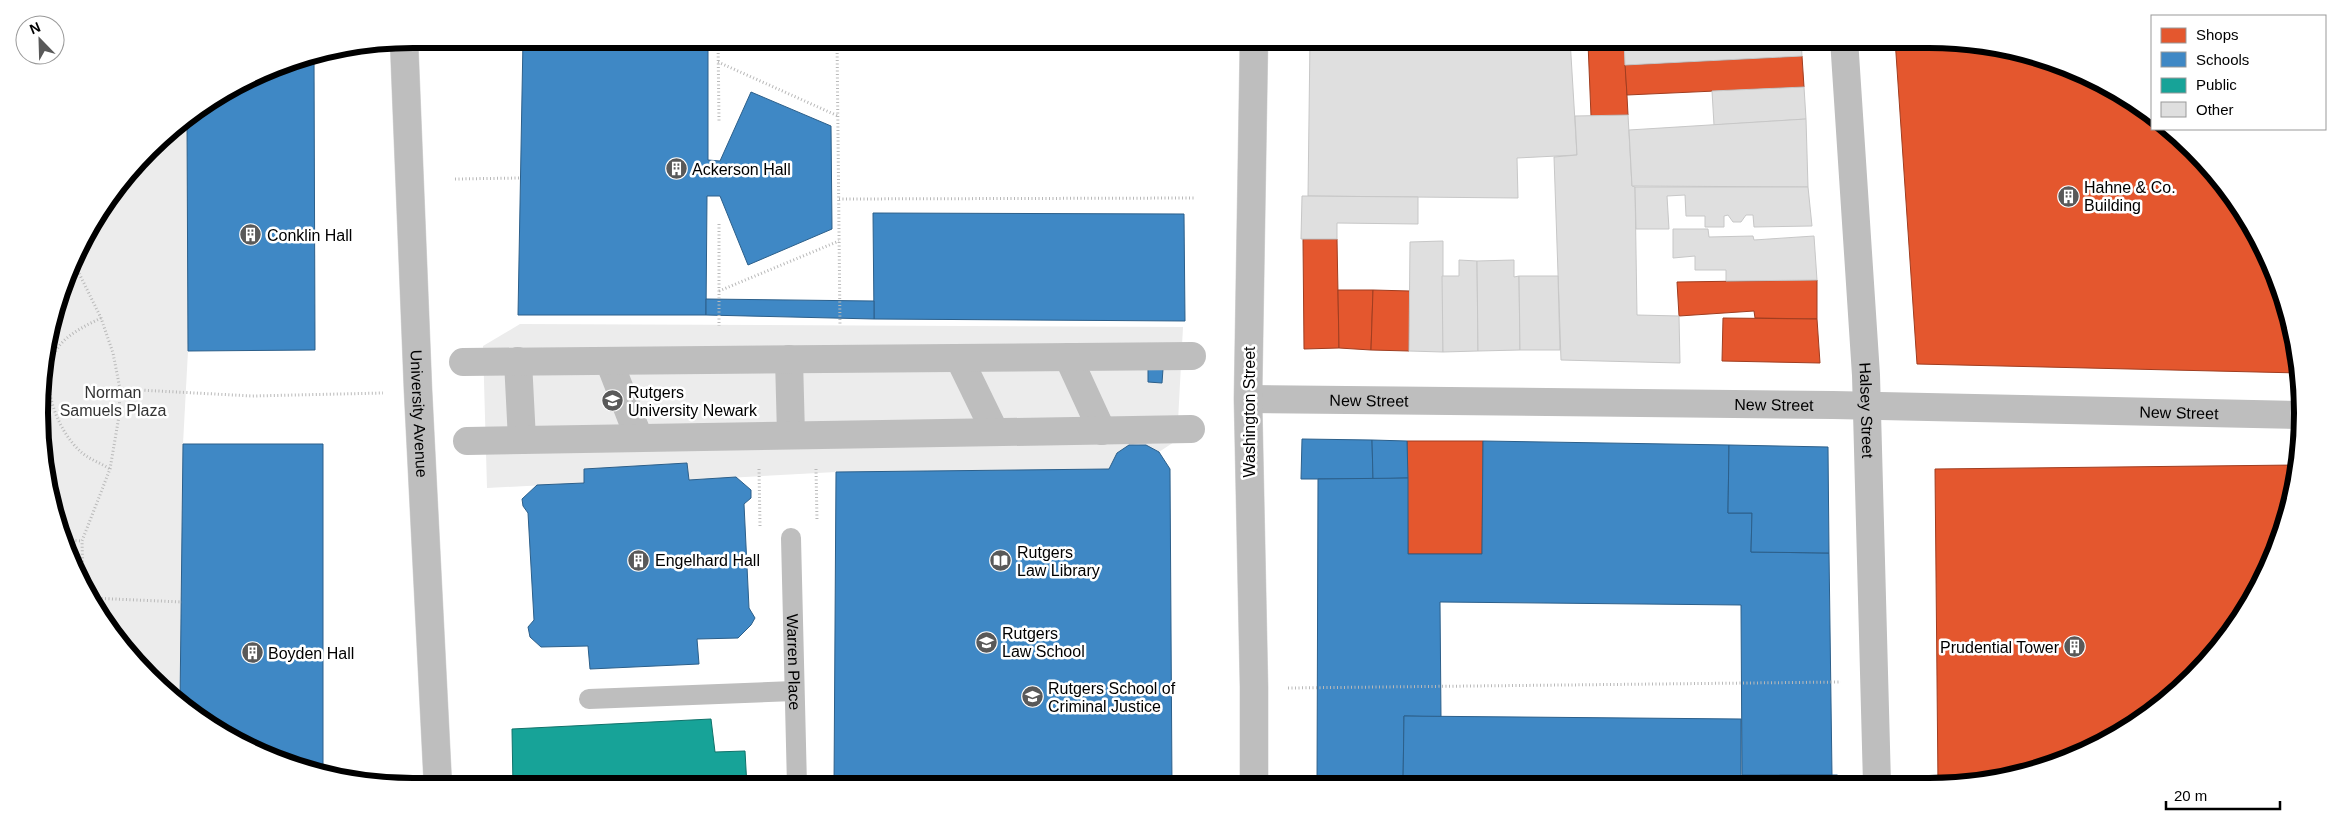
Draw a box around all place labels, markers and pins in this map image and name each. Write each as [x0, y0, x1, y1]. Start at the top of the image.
building icon: Ackerson Hall [664, 157, 688, 181]
place label: Ackerson Hall [692, 161, 791, 178]
place label: Hahne & Co. Building [2084, 179, 2176, 214]
building icon: Hahne & Co. Building [2056, 184, 2080, 208]
building icon: Conklin Hall [239, 223, 263, 247]
place label: Conklin Hall [267, 227, 352, 244]
place label: Rutgers University Newark [628, 384, 758, 419]
school or university icon: Rutgers University Newark [600, 389, 624, 413]
place label: Rutgers Law Library [1017, 544, 1100, 579]
building icon: Engelhard Hall [627, 548, 651, 572]
library icon: Rutgers Law Library [989, 549, 1013, 573]
place label: Engelhard Hall [655, 552, 760, 569]
place label: Rutgers Law School [1002, 625, 1085, 660]
school or university icon: Rutgers Law School [974, 630, 998, 654]
building icon: Prudential Tower [2063, 635, 2087, 659]
place label: Prudential Tower [1940, 639, 2060, 656]
building icon: Boyden Hall [240, 641, 264, 665]
place label: Boyden Hall [268, 645, 354, 662]
place label: Rutgers School of Criminal Justice [1048, 680, 1176, 715]
school or university icon: Rutgers School of Criminal Justice [1020, 685, 1044, 709]

